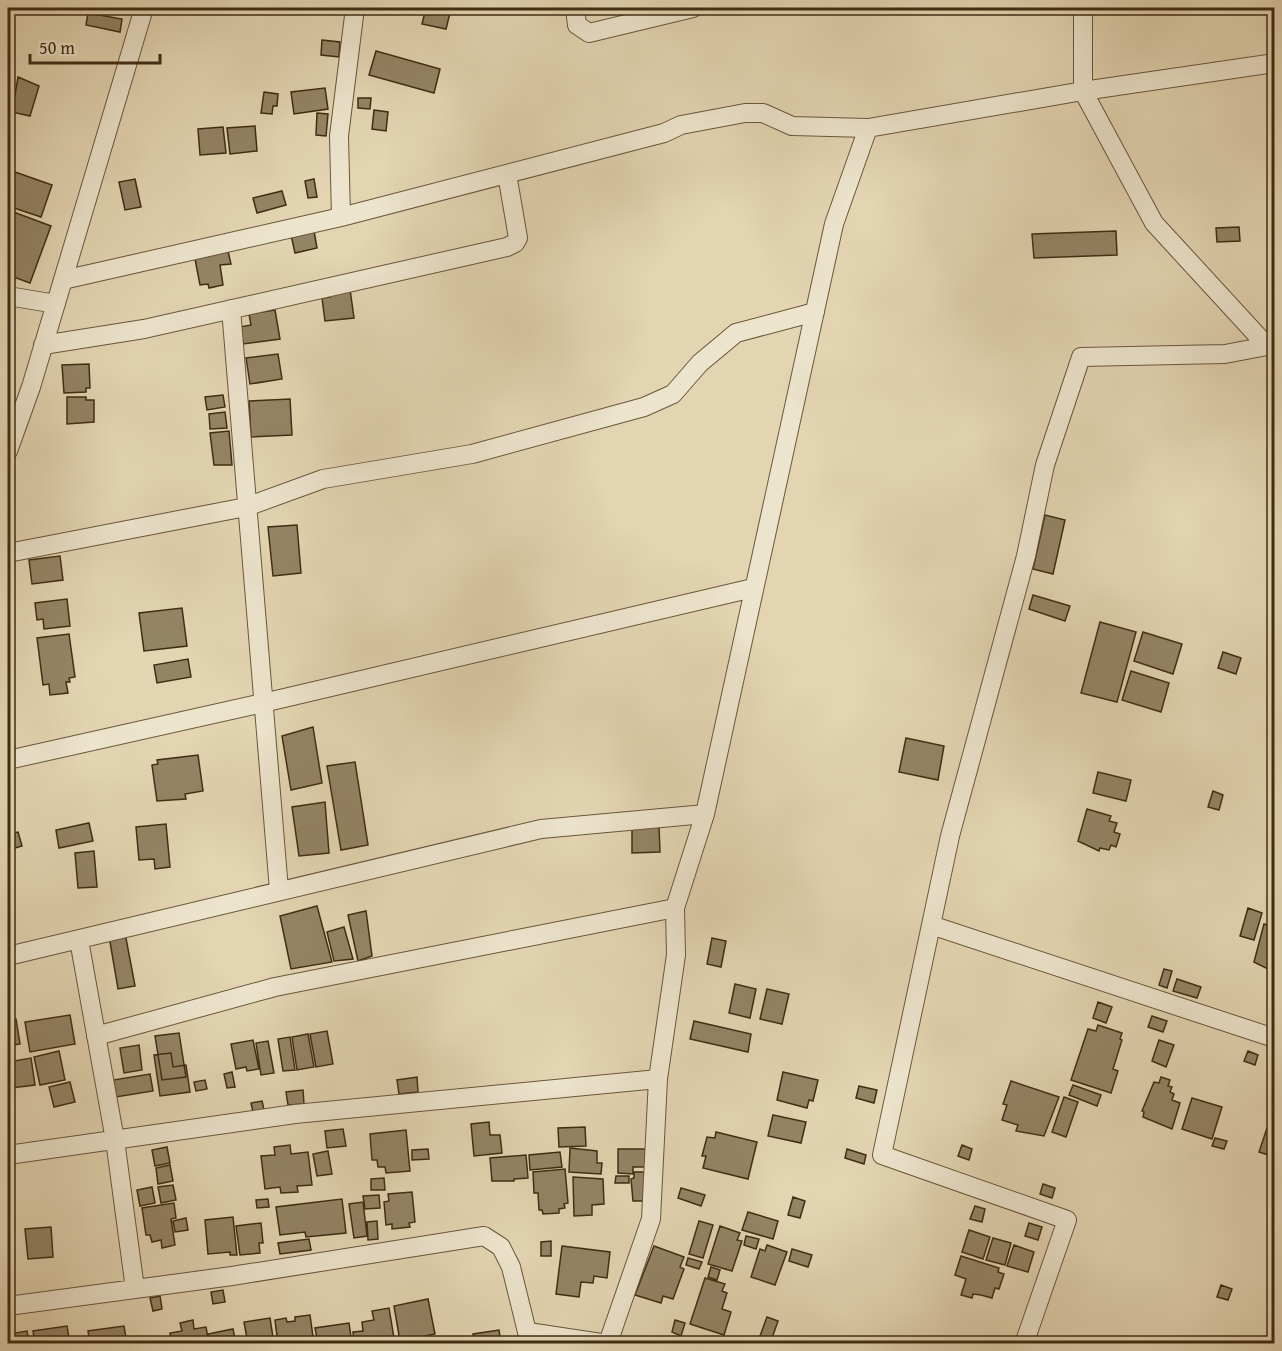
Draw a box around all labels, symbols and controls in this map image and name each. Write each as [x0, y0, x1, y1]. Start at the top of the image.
scale bar [30, 27, 160, 65]
text: 50 m [39, 34, 75, 61]

